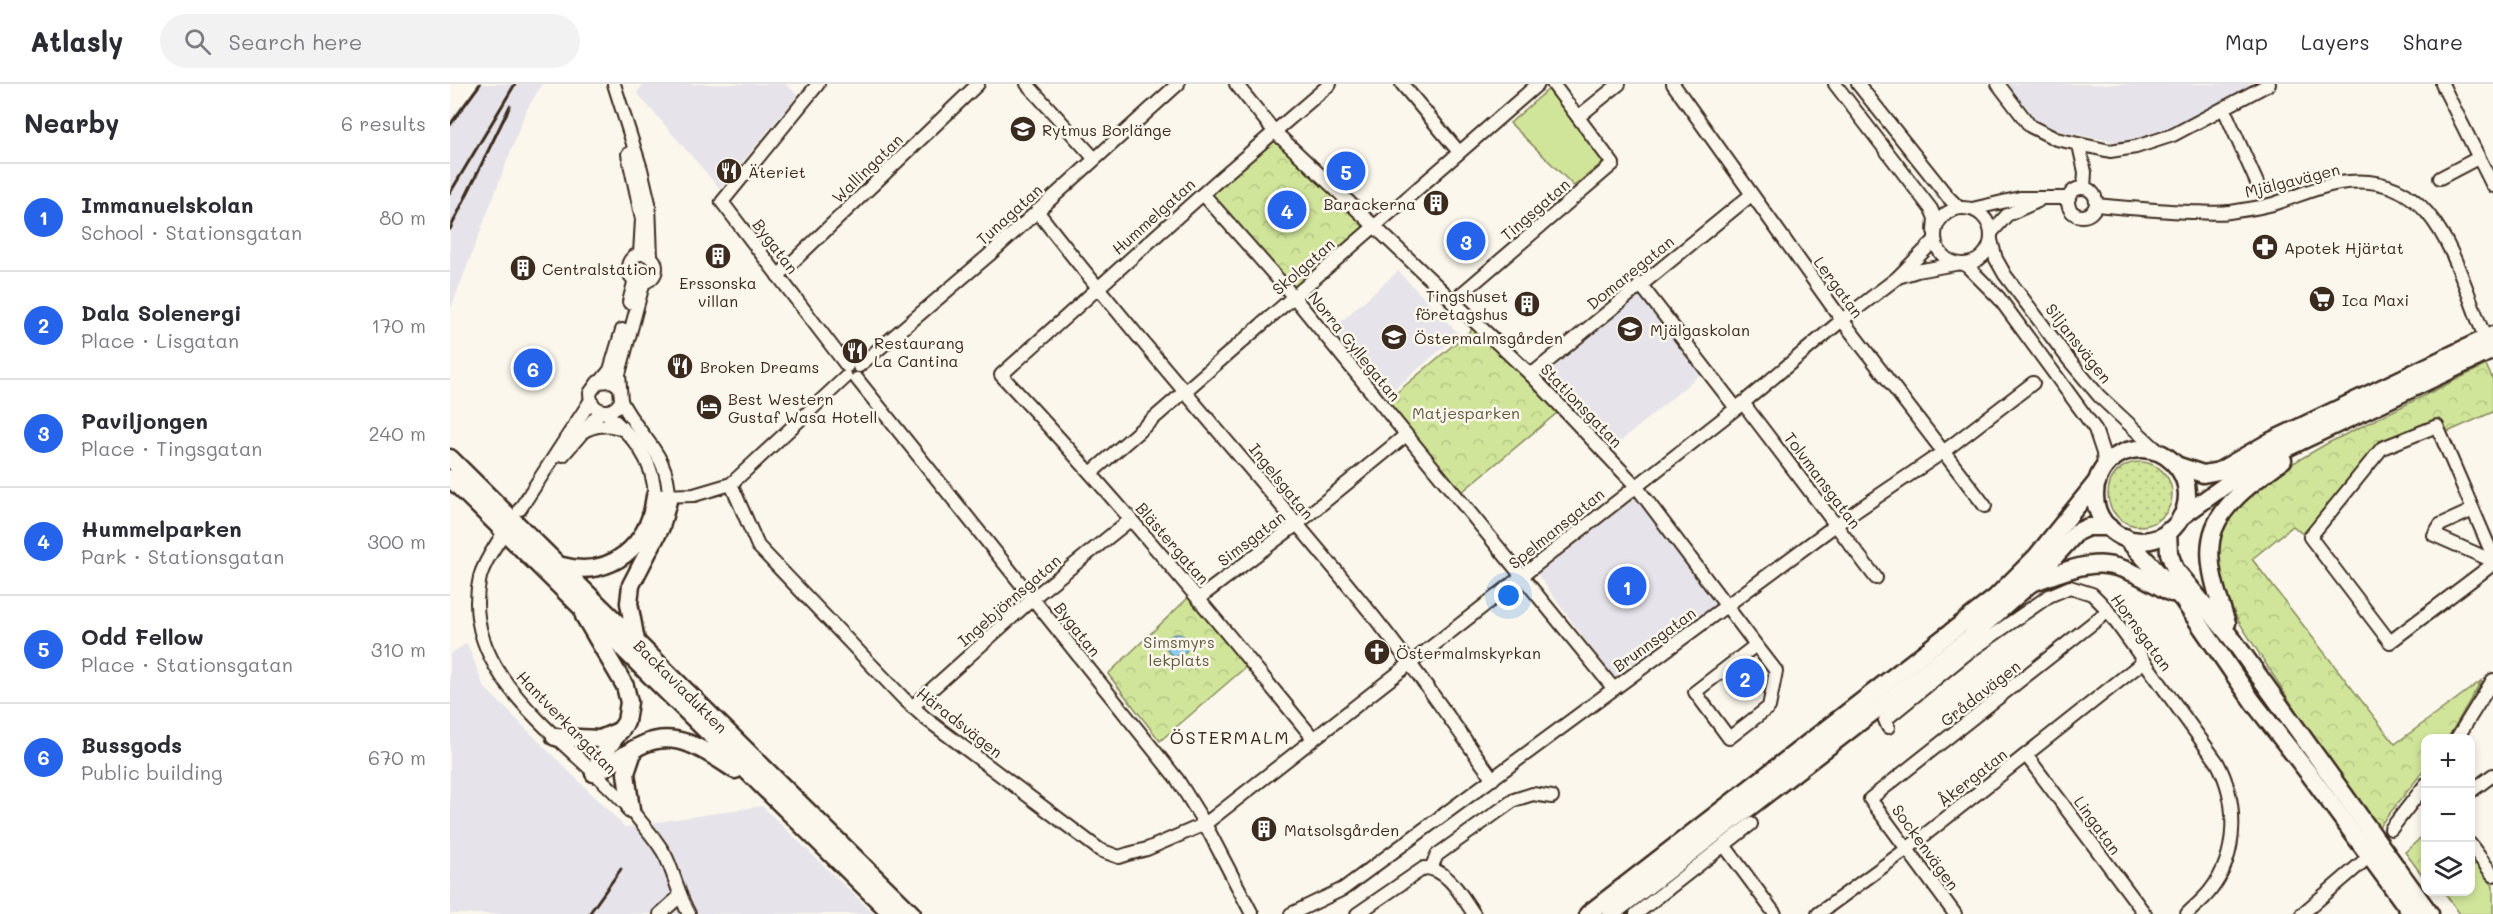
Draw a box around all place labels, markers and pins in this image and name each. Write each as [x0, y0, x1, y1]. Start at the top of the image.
school or university icon: Rytmus Borlänge [1008, 114, 1038, 144]
place label: Rytmus Borlänge [1042, 119, 1172, 140]
pin: 5 [1326, 148, 1366, 194]
restaurant icon: Äteriet [714, 156, 744, 186]
place label: Äteriet [748, 161, 806, 182]
pin: 4 [1268, 188, 1306, 232]
building icon: Barackerna [1421, 188, 1451, 218]
place label: Barackerna [1323, 193, 1416, 214]
pin: 3 [1446, 218, 1486, 264]
pharmacy icon: Apotek Hjärtat [2250, 232, 2280, 262]
place label: Apotek Hjärtat [2284, 237, 2404, 258]
building icon: Erssonska villan [703, 241, 733, 271]
building icon: Centralstation [508, 253, 538, 283]
place label: Centralstation [542, 258, 656, 279]
place label: Erssonska villan [679, 272, 757, 311]
supermarket icon: Ica Maxi [2307, 284, 2337, 314]
place label: Tingshuset företagshus [1415, 285, 1508, 324]
building icon: Tingshuset företagshus [1512, 289, 1542, 319]
place label: Ica Maxi [2342, 289, 2409, 310]
school or university icon: Mjälgaskolan [1615, 314, 1645, 344]
place label: Mjälgaskolan [1650, 319, 1750, 340]
school or university icon: Östermalmsgården [1379, 322, 1409, 352]
place label: Östermalmsgården [1414, 327, 1563, 348]
place label: Restaurang La Cantina [874, 332, 964, 371]
restaurant icon: Restaurang La Cantina [840, 336, 870, 366]
pin: 6 [514, 346, 553, 390]
restaurant icon: Broken Dreams [665, 351, 695, 381]
place label: Broken Dreams [700, 356, 819, 377]
place label: Best Western Gustaf Wasa Hotell [728, 388, 878, 427]
hotel icon: Best Western Gustaf Wasa Hotell [694, 392, 724, 422]
pin: 1 [1608, 564, 1646, 608]
church icon: Östermalmskyrkan [1362, 637, 1392, 667]
place label: Östermalmskyrkan [1396, 642, 1541, 663]
pin: 2 [1726, 656, 1764, 700]
building icon: Matsolsgården [1249, 814, 1279, 844]
place label: Matsolsgården [1284, 819, 1399, 840]

